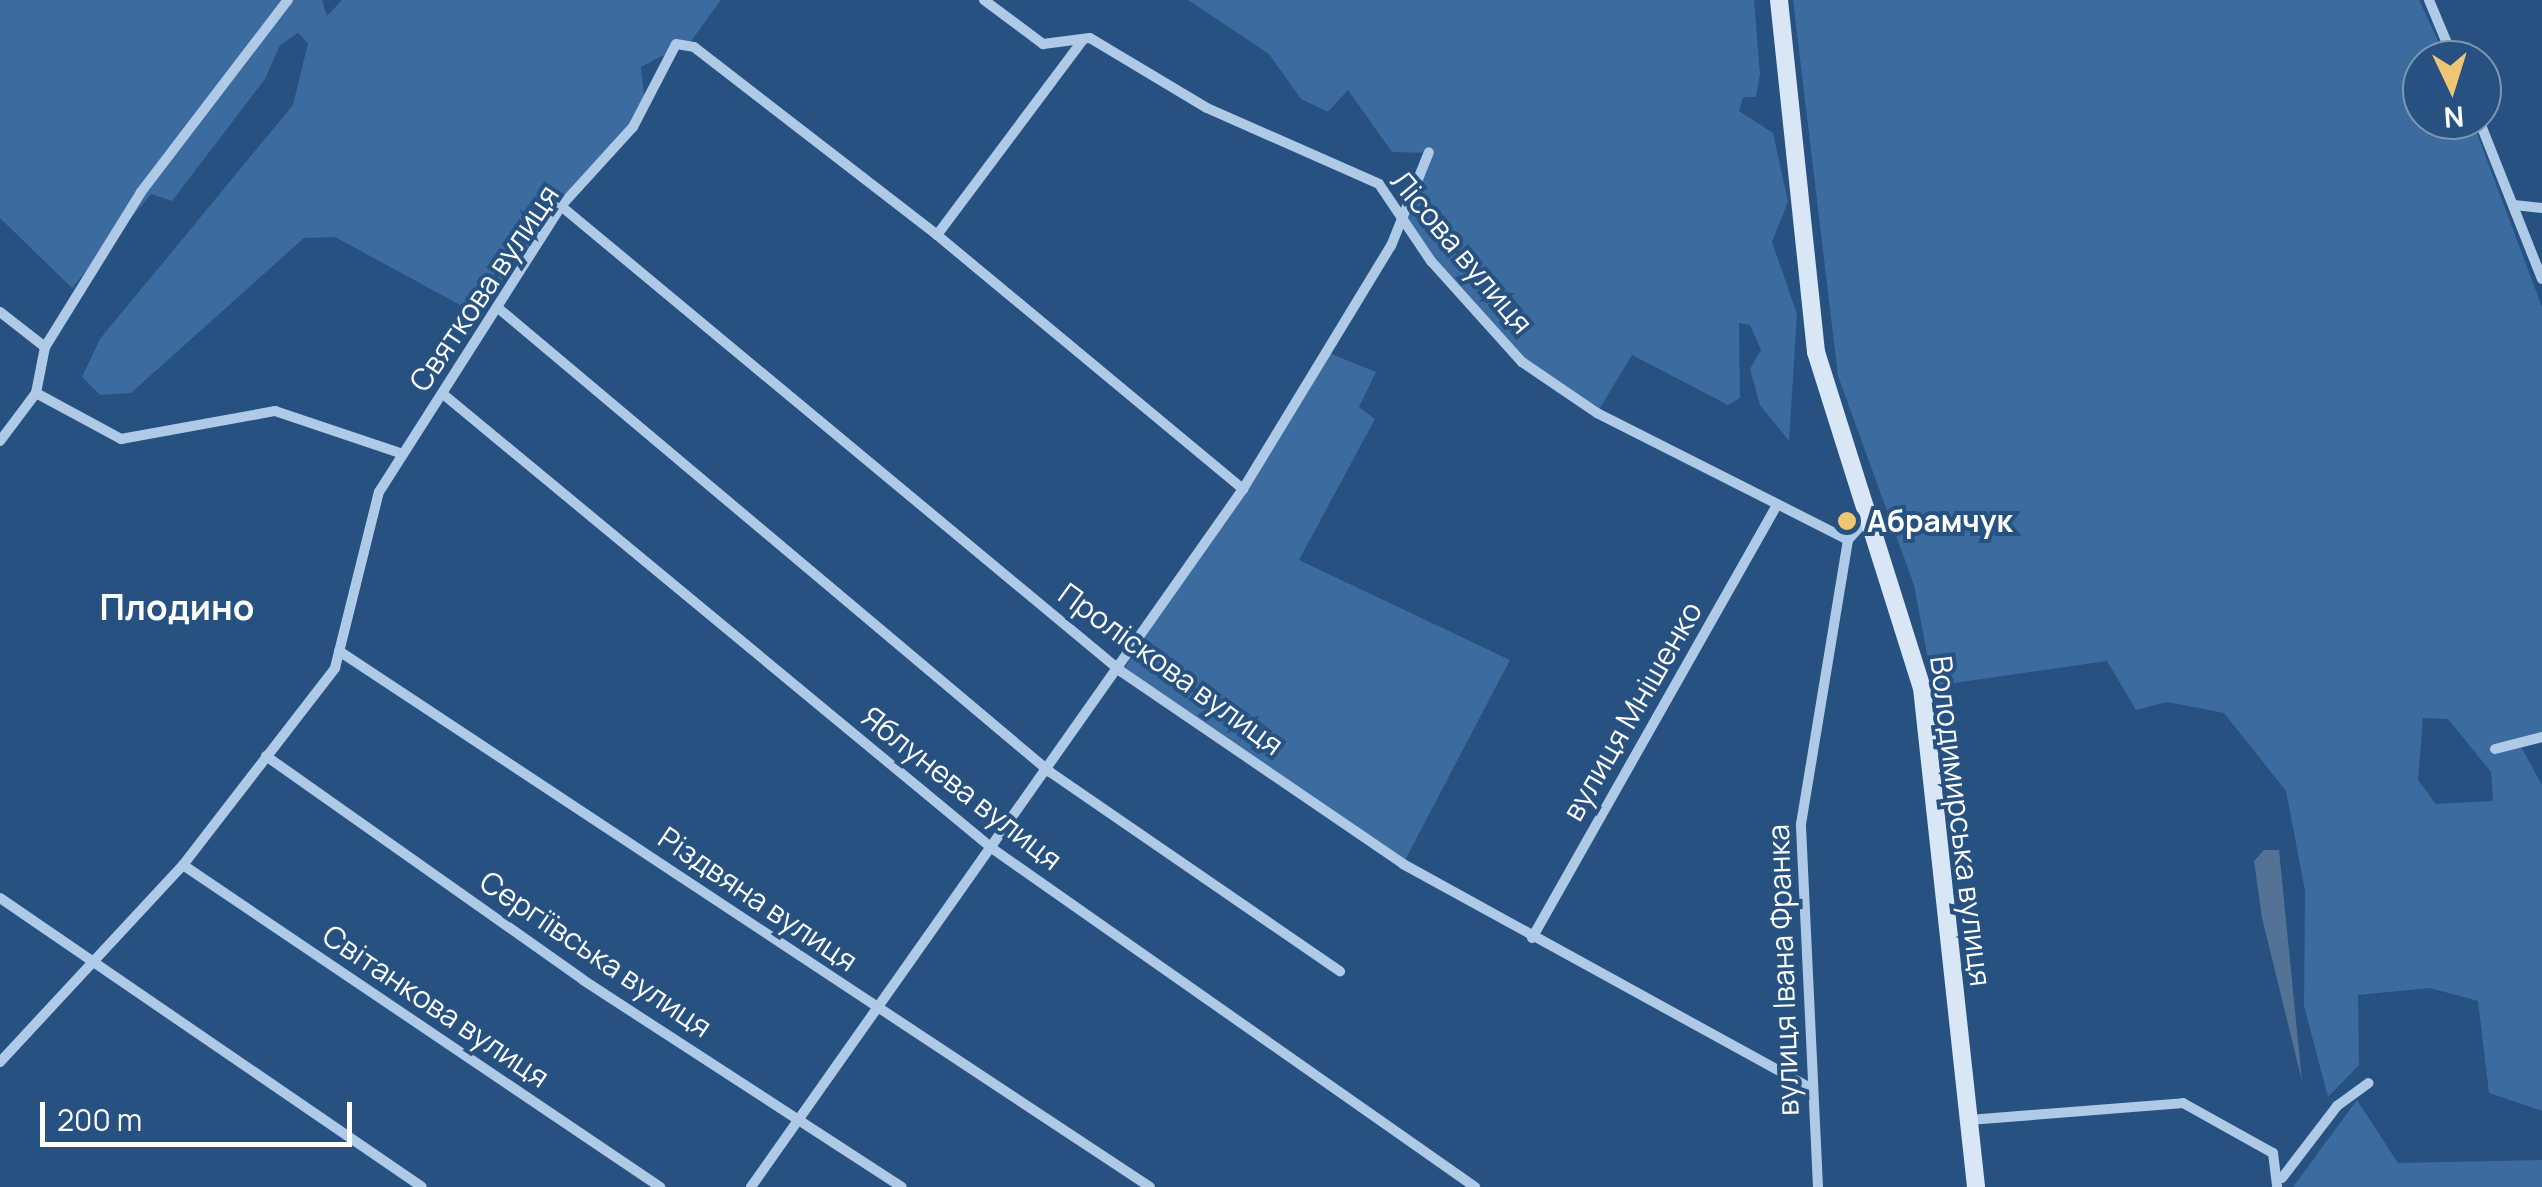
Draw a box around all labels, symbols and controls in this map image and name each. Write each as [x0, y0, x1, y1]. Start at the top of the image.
north arrow [2402, 40, 2502, 140]
text: N [2443, 98, 2465, 138]
street label: Лісова вулиця [1384, 163, 1540, 341]
street label: Святкова вулиця [402, 178, 566, 398]
place label: Абрамчук [1867, 503, 2013, 539]
marker: Абрамчук [1836, 510, 1858, 532]
street label: Проліскова вулиця [1052, 575, 1290, 763]
district label: Плодино [100, 586, 254, 628]
street label: вулиця Мнішенко [1555, 595, 1709, 827]
street label: Володимирська вулиця [1923, 654, 1999, 988]
street label: Яблунева вулиця [855, 699, 1069, 877]
street label: Різдвяна вулиця [652, 819, 864, 979]
street label: вулиця Івана Франка [1760, 824, 1806, 1116]
street label: Сергіївська вулиця [473, 863, 719, 1045]
street label: Світанкова вулиця [316, 917, 556, 1095]
scale bar [45, 1082, 358, 1144]
text: 200 m [57, 1099, 142, 1140]

